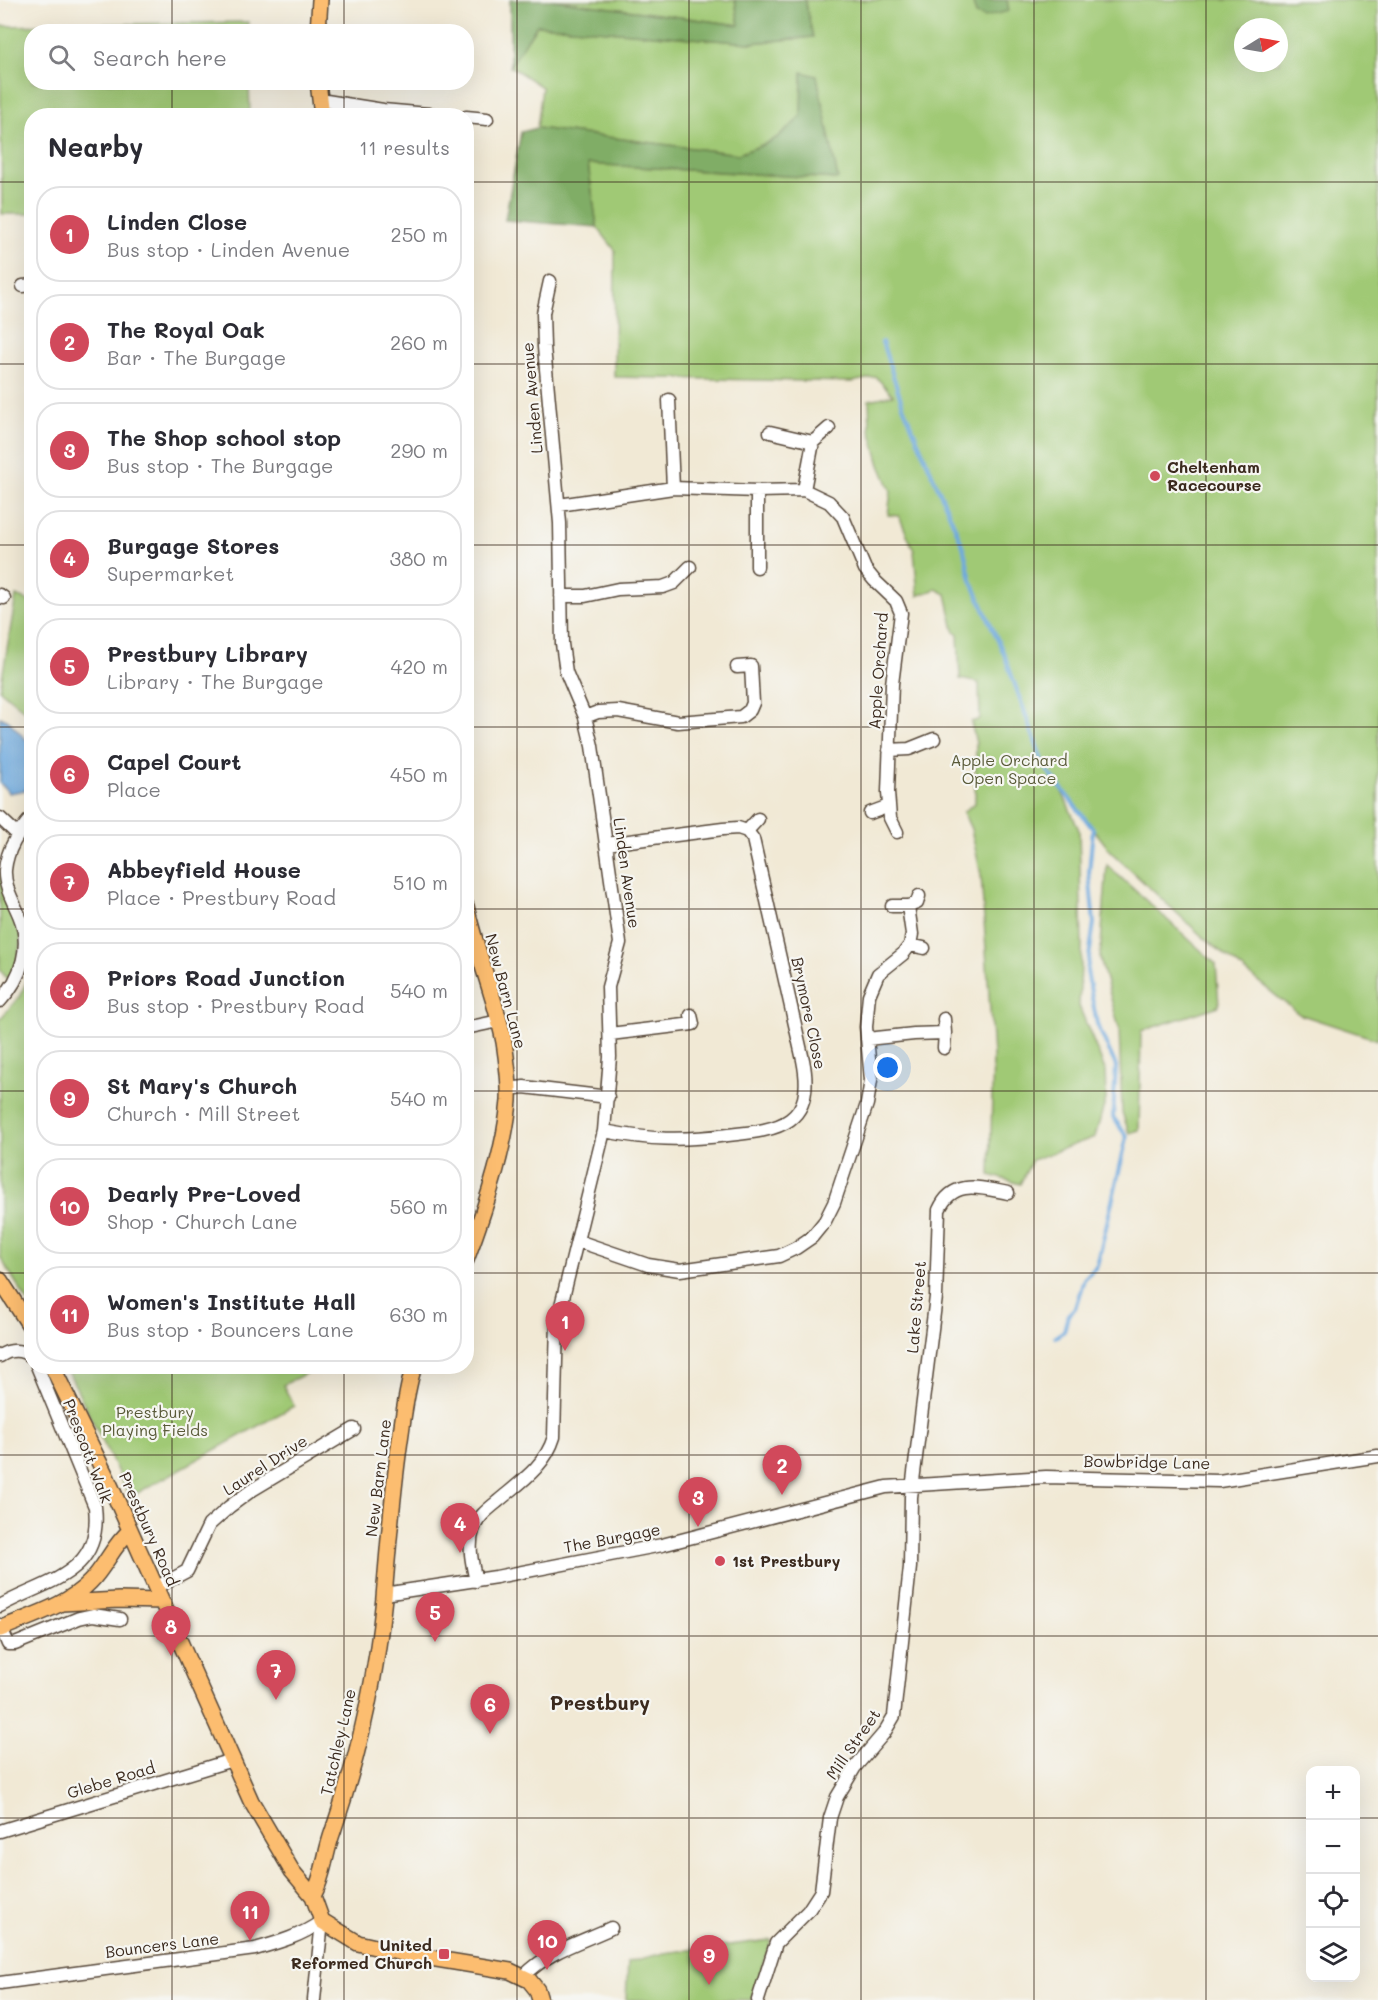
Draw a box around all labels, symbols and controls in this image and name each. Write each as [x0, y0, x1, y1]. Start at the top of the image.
north arrow [1234, 18, 1288, 72]
search box [24, 24, 474, 90]
icon: search [45, 41, 78, 74]
text: Search here [93, 43, 227, 72]
text: Nearby [48, 130, 143, 164]
text: 11 results [359, 134, 450, 160]
text: Linden Close [107, 207, 247, 236]
text: 1 [65, 221, 74, 247]
text: 250 m [391, 221, 448, 247]
text: Bus stop · Linden Avenue [107, 236, 350, 262]
text: The Royal Oak [107, 315, 265, 344]
text: 2 [64, 329, 75, 355]
text: 260 m [390, 329, 448, 355]
street label: Linden Avenue [516, 342, 547, 455]
text: Bar · The Burgage [107, 344, 286, 370]
text: The Shop school stop [107, 423, 341, 452]
text: 3 [64, 437, 76, 463]
text: 290 m [390, 437, 448, 463]
text: Bus stop · The Burgage [107, 452, 333, 478]
place label: Cheltenham Racecourse [1167, 456, 1261, 495]
marker: Cheltenham Racecourse [1148, 469, 1162, 483]
text: Burgage Stores [107, 531, 279, 560]
text: 4 [63, 545, 76, 571]
text: 380 m [390, 545, 448, 571]
text: Supermarket [107, 560, 234, 586]
street label: Apple Orchard [863, 612, 892, 730]
text: Prestbury Library [107, 639, 308, 668]
text: 5 [64, 653, 75, 679]
text: 420 m [390, 653, 448, 679]
text: Library · The Burgage [107, 668, 324, 694]
text: Capel Court [107, 747, 241, 776]
park label: Apple Orchard Open Space [950, 749, 1068, 788]
text: 6 [63, 761, 76, 787]
text: 450 m [390, 761, 448, 787]
text: Place [107, 776, 161, 802]
street label: Linden Avenue [609, 816, 646, 930]
text: Abbeyfield House [107, 855, 301, 884]
text: 7 [64, 869, 75, 895]
text: 510 m [393, 869, 448, 895]
text: Place · Prestbury Road [107, 884, 336, 910]
street label: New Barn Lane [481, 931, 532, 1051]
street label: Brymore Close [787, 955, 832, 1071]
text: Priors Road Junction [107, 963, 345, 992]
text: 8 [63, 977, 76, 1003]
text: 540 m [390, 977, 448, 1003]
text: Bus stop · Prestbury Road [107, 992, 364, 1018]
your location [873, 1053, 902, 1082]
text: St Mary's Church [107, 1071, 297, 1100]
text: 9 [63, 1085, 76, 1111]
text: 540 m [390, 1085, 448, 1111]
text: Church · Mill Street [107, 1100, 300, 1126]
text: Dearly Pre-Loved [107, 1179, 301, 1208]
text: 10 [59, 1193, 80, 1219]
text: 560 m [390, 1193, 448, 1219]
text: Shop · Church Lane [107, 1208, 298, 1234]
street label: Lake Street [901, 1260, 930, 1354]
text: Women's Institute Hall [107, 1287, 356, 1316]
text: 11 [61, 1301, 78, 1327]
text: 630 m [390, 1301, 448, 1327]
pin: 1 [546, 1302, 584, 1351]
text: Bus stop · Bouncers Lane [107, 1316, 354, 1342]
street label: Prescott Walk [59, 1396, 118, 1506]
park label: Prestbury Playing Fields [102, 1401, 208, 1440]
street label: New Barn Lane [360, 1418, 395, 1538]
street label: Laurel Drive [219, 1429, 311, 1500]
pin: 2 [762, 1446, 802, 1495]
street label: Bowbridge Lane [1084, 1450, 1210, 1473]
street label: Prestbury Road [115, 1468, 184, 1589]
pin: 3 [678, 1478, 718, 1527]
pin: 4 [440, 1504, 480, 1553]
street label: The Burgage [562, 1518, 662, 1557]
place label: 1st Prestbury [732, 1550, 841, 1571]
marker: 1st Prestbury [713, 1554, 727, 1568]
pin: 5 [416, 1592, 454, 1642]
pin: 8 [152, 1606, 190, 1656]
pin: 7 [256, 1650, 296, 1700]
pin: 6 [470, 1684, 510, 1734]
street label: Tatchley Lane [315, 1686, 360, 1797]
district label: Prestbury [550, 1689, 650, 1715]
street label: Mill Street [821, 1704, 885, 1783]
street label: Glebe Road [64, 1756, 157, 1803]
map controls [1306, 1766, 1360, 1982]
button: + [1306, 1766, 1360, 1820]
button: − [1306, 1820, 1360, 1874]
button: locate [1306, 1874, 1360, 1928]
pin: 11 [230, 1892, 270, 1941]
pin: 10 [528, 1920, 566, 1970]
street label: Bouncers Lane [104, 1927, 220, 1962]
button: layers [1306, 1928, 1360, 1982]
place label: United Reformed Church [291, 1934, 432, 1973]
pin: 9 [690, 1936, 728, 1985]
marker: United Reformed Church [437, 1947, 451, 1961]

